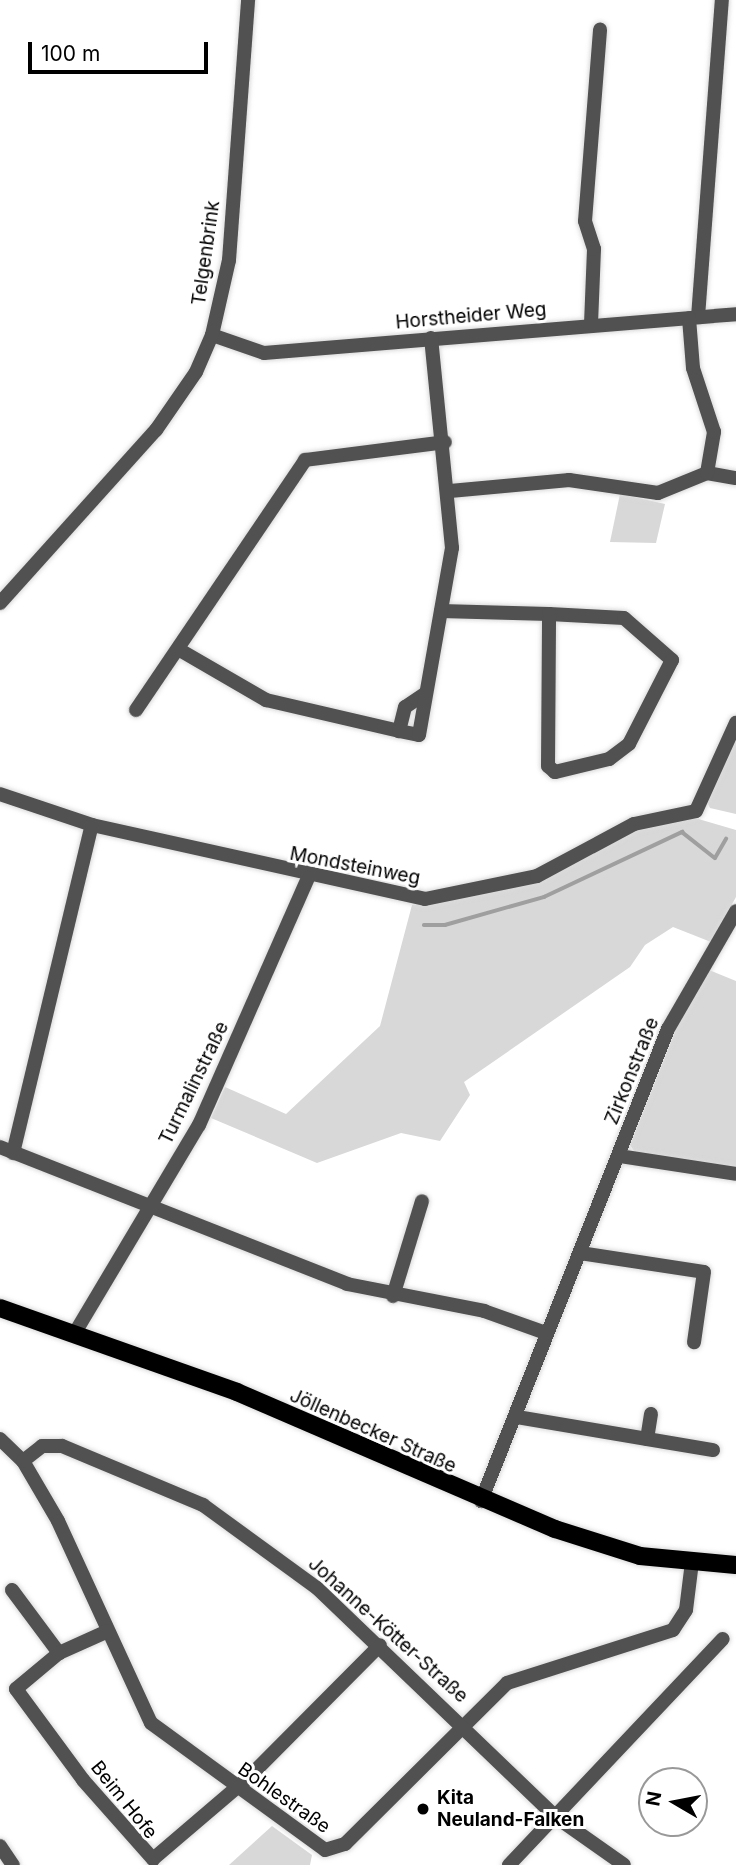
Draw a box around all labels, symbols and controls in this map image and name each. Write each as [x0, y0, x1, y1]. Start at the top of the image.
scale bar [32, 28, 212, 72]
text: 100 m [41, 41, 100, 66]
street label: Telgenbrink [187, 199, 225, 307]
street label: Horstheider Weg [395, 298, 547, 334]
street label: Mondsteinweg [288, 842, 422, 890]
street label: Zirkonstraße [600, 1014, 664, 1128]
street label: Turmalinstraße [154, 1018, 234, 1148]
street label: Jöllenbecker Straße [286, 1384, 460, 1478]
street label: Johanne-Kötter-Straße [304, 1552, 472, 1708]
street label: Beim Hofe [86, 1757, 162, 1843]
street label: Bohlestraße [233, 1758, 335, 1838]
north arrow [638, 1767, 708, 1837]
place label: Kita Neuland-Falken [437, 1787, 584, 1831]
text: N [641, 1789, 666, 1808]
marker: Kita Neuland-Falken [415, 1801, 431, 1817]

